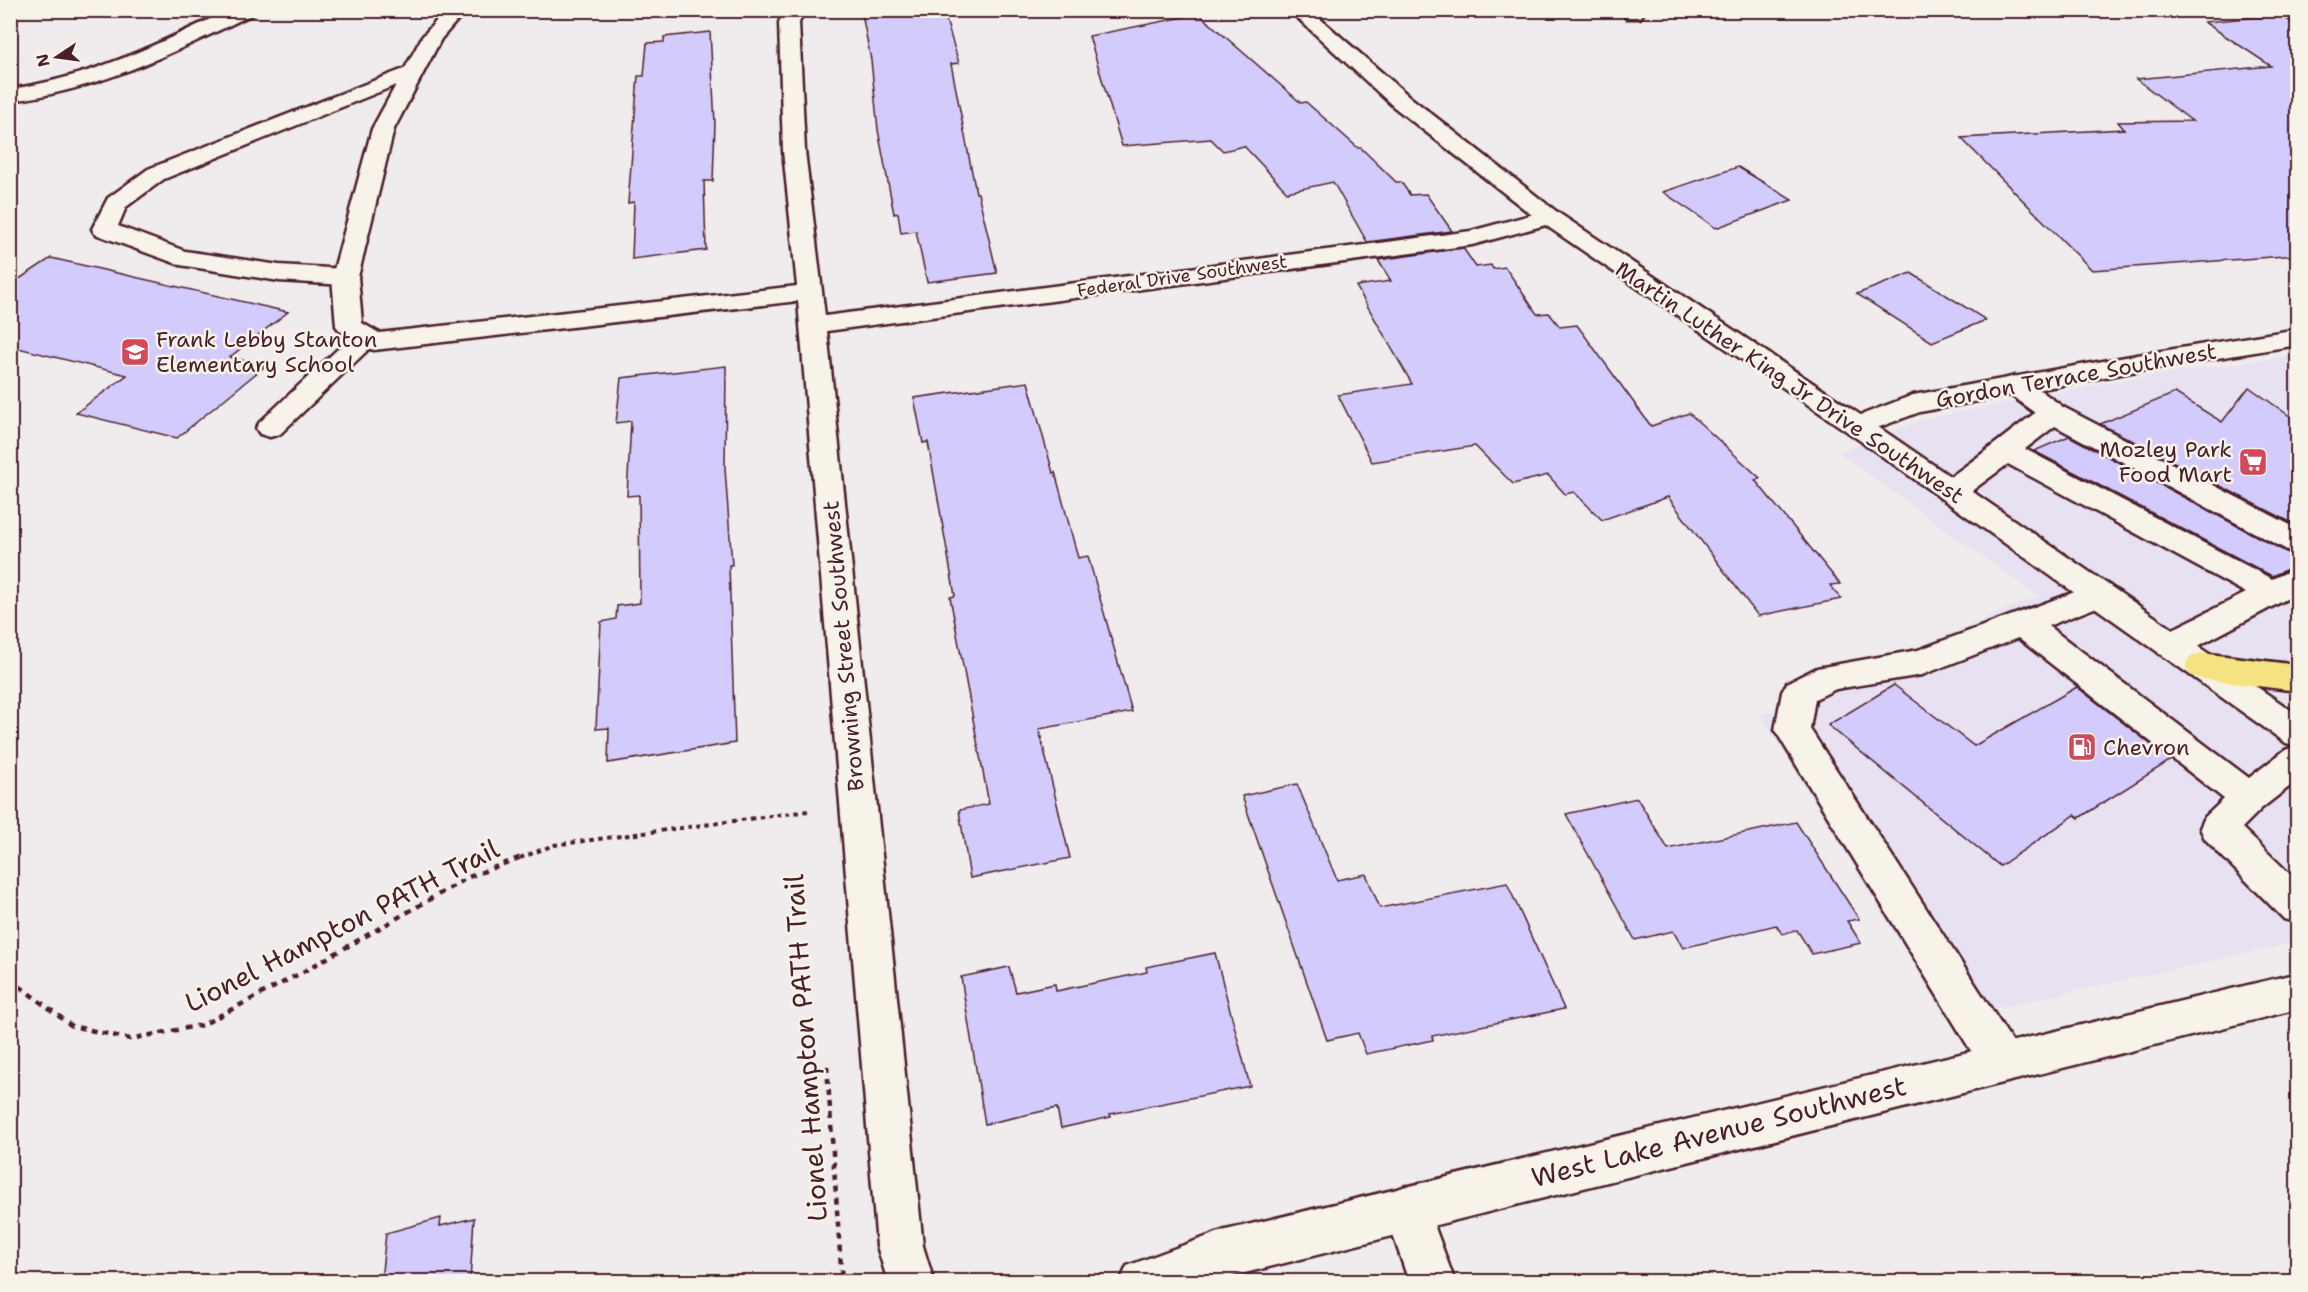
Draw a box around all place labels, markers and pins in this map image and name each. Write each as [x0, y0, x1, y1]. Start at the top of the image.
place label: Frank Lebby Stanton Elementary School [156, 325, 377, 379]
school or university icon: Frank Lebby Stanton Elementary School [119, 336, 151, 368]
place label: Mozley Park Food Mart [2099, 435, 2232, 489]
supermarket icon: Mozley Park Food Mart [2237, 446, 2269, 478]
fuel station icon: Chevron [2066, 731, 2098, 763]
place label: Chevron [2103, 733, 2190, 762]

